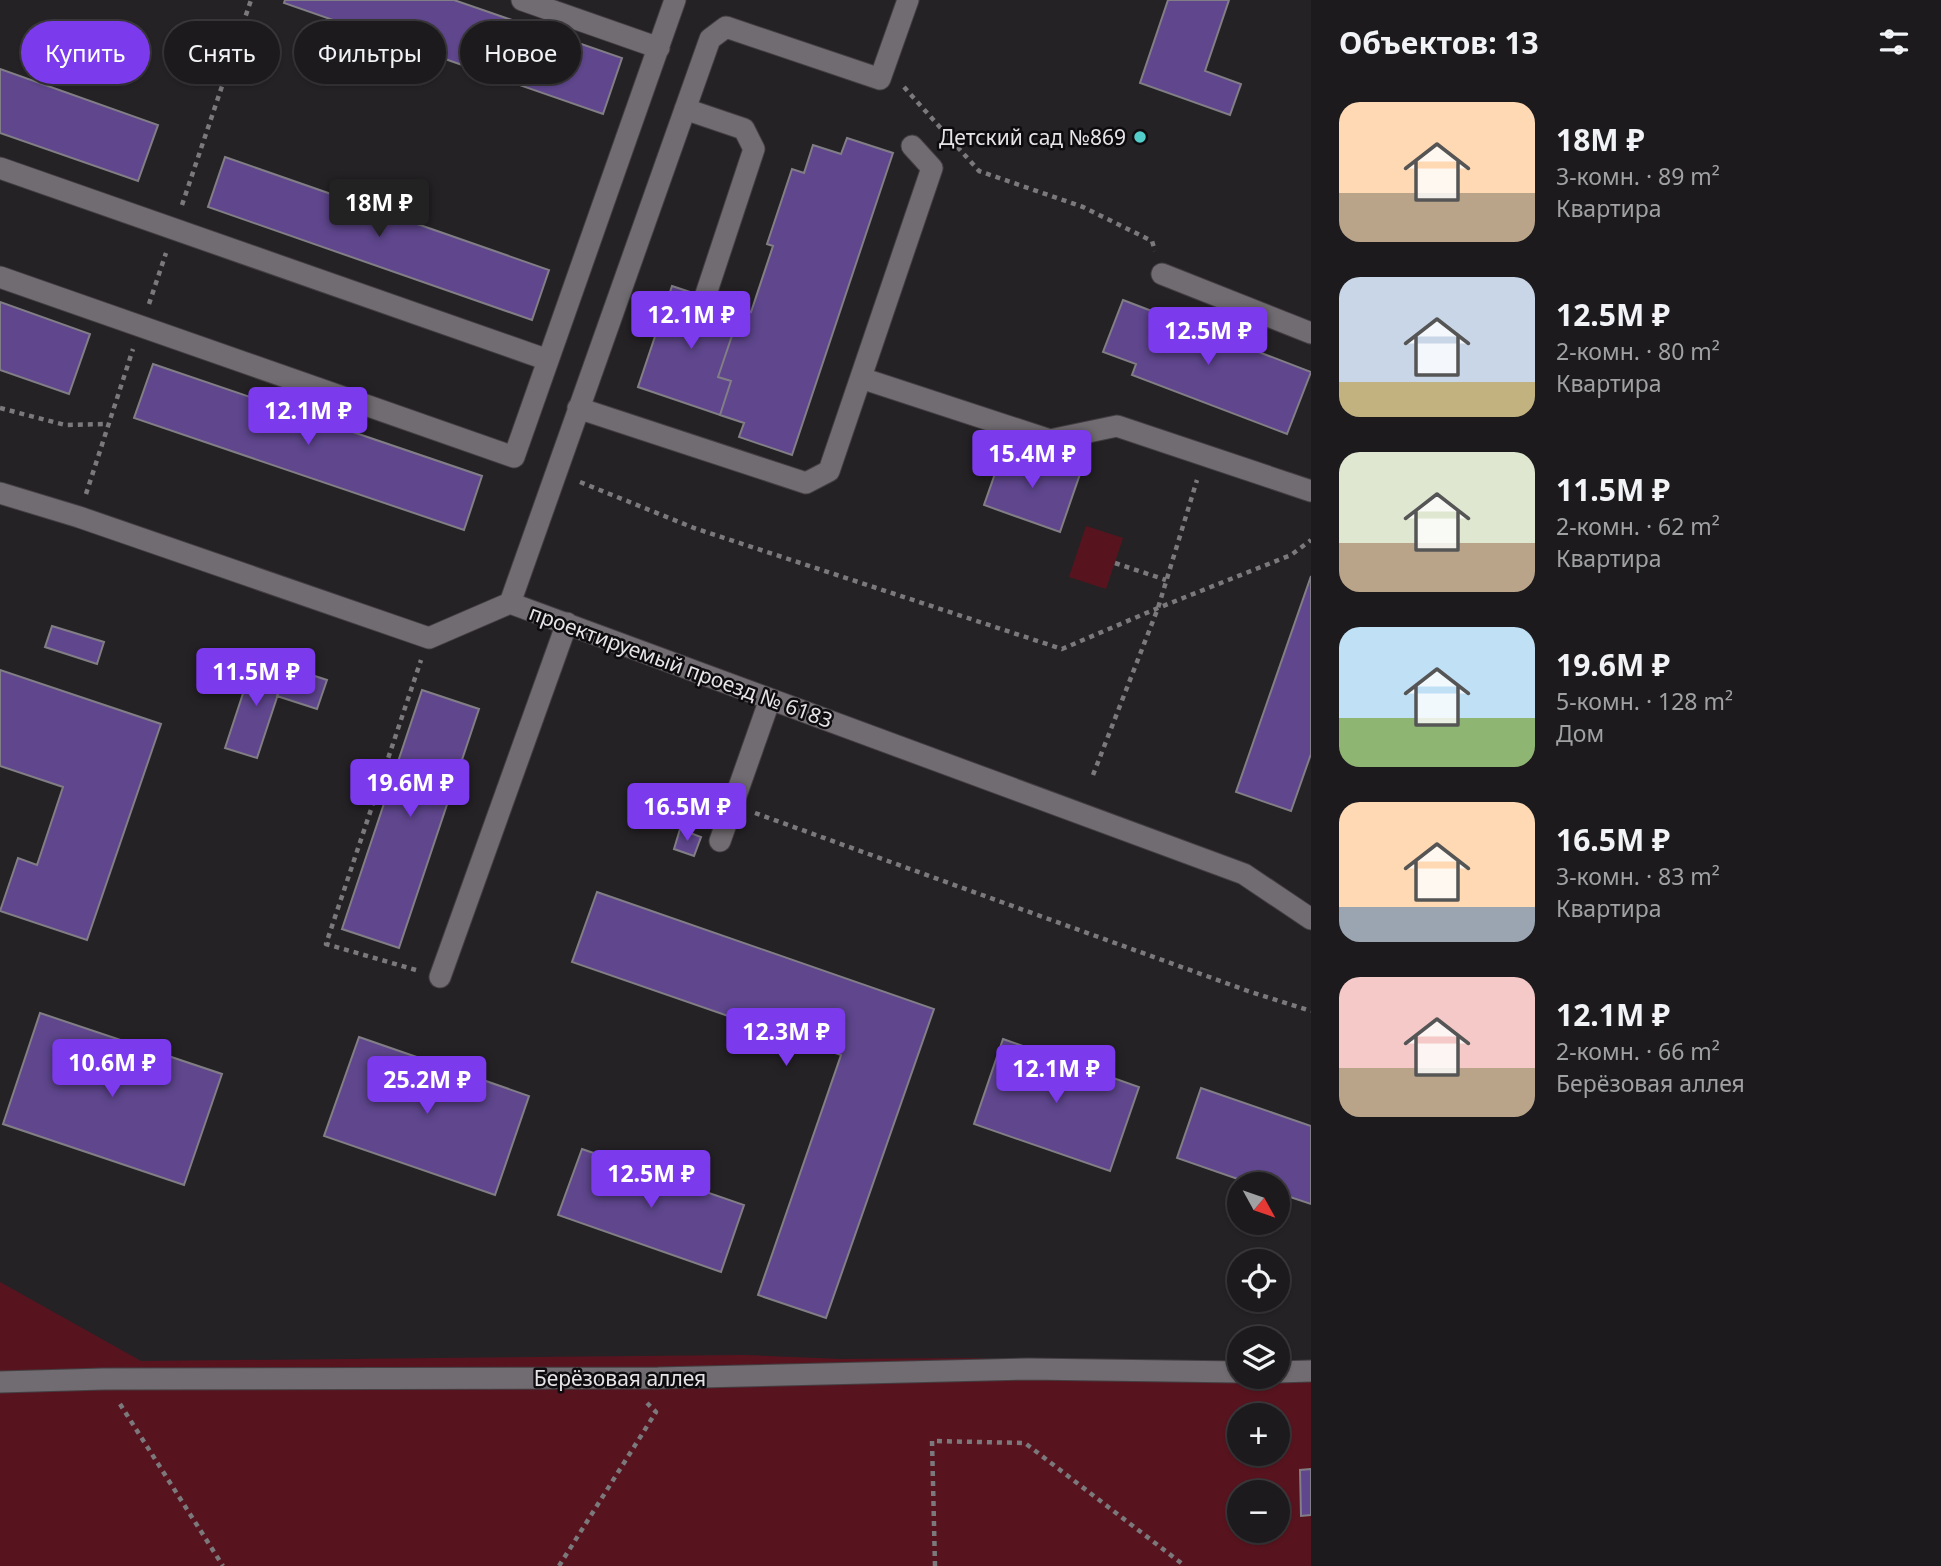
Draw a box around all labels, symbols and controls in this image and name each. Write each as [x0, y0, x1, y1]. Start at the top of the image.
chip: Купить [21, 21, 150, 84]
chip: Снять [164, 21, 280, 84]
chip: Фильтры [294, 21, 446, 84]
chip: Новое [460, 21, 581, 84]
text: Объектов: 13 [1339, 22, 1539, 63]
icon: filters [1875, 23, 1913, 61]
text: 18M ₽ [1556, 119, 1644, 160]
place label: Детский сад №869 [939, 123, 1126, 151]
marker: Детский сад №869 [1132, 129, 1148, 145]
icon: home [1395, 130, 1479, 214]
text: 3-комн. · 89 m² [1556, 160, 1720, 192]
pin: 18M ₽ [330, 180, 428, 239]
text: 18M ₽ [345, 186, 413, 218]
text: Квартира [1556, 192, 1662, 224]
pin: 12.1M ₽ [626, 292, 756, 351]
text: 12.5M ₽ [1556, 294, 1670, 335]
text: 12.1M ₽ [647, 298, 735, 330]
icon: home [1395, 305, 1479, 389]
pin: 12.5M ₽ [1143, 308, 1273, 367]
text: 12.5M ₽ [1164, 314, 1252, 346]
text: 2-комн. · 80 m² [1556, 335, 1720, 367]
text: Квартира [1556, 367, 1662, 399]
pin: 12.1M ₽ [243, 388, 373, 447]
text: 12.1M ₽ [264, 394, 352, 426]
pin: 15.4M ₽ [967, 430, 1097, 490]
text: 15.4M ₽ [988, 437, 1076, 469]
text: 11.5M ₽ [1556, 469, 1670, 510]
icon: home [1395, 480, 1479, 564]
text: 2-комн. · 62 m² [1556, 510, 1720, 542]
text: Квартира [1556, 542, 1662, 574]
street label: проектируемый проезд № 6183 [526, 598, 836, 734]
text: 19.6M ₽ [1556, 644, 1670, 685]
pin: 11.5M ₽ [191, 648, 321, 708]
text: 11.5M ₽ [212, 655, 300, 687]
icon: home [1395, 655, 1479, 739]
text: 5-комн. · 128 m² [1556, 685, 1733, 717]
text: Дом [1556, 717, 1604, 749]
pin: 19.6M ₽ [345, 760, 475, 819]
text: 19.6M ₽ [366, 766, 454, 798]
pin: 16.5M ₽ [622, 784, 752, 843]
text: 16.5M ₽ [643, 790, 731, 822]
text: 16.5M ₽ [1556, 819, 1670, 860]
icon: home [1395, 830, 1479, 914]
text: 3-комн. · 83 m² [1556, 860, 1720, 892]
text: Квартира [1556, 892, 1662, 924]
text: 12.1M ₽ [1556, 994, 1670, 1035]
icon: home [1395, 1005, 1479, 1089]
pin: 12.3M ₽ [721, 1009, 851, 1068]
text: 12.3M ₽ [742, 1015, 830, 1047]
text: 2-комн. · 66 m² [1556, 1035, 1720, 1067]
pin: 10.6M ₽ [47, 1040, 177, 1099]
text: 10.6M ₽ [68, 1046, 156, 1078]
pin: 12.1M ₽ [991, 1046, 1121, 1105]
text: 12.1M ₽ [1012, 1052, 1100, 1084]
pin: 25.2M ₽ [362, 1056, 492, 1116]
text: 25.2M ₽ [383, 1063, 471, 1095]
text: Берёзовая аллея [1556, 1067, 1745, 1099]
pin: 12.5M ₽ [586, 1150, 716, 1210]
text: 12.5M ₽ [607, 1157, 695, 1189]
north arrow [1227, 1172, 1290, 1236]
map controls [1227, 1172, 1290, 1543]
button: locate [1227, 1249, 1290, 1312]
button: layers [1227, 1326, 1290, 1389]
street label: Берёзовая аллея [534, 1364, 706, 1392]
button: + [1227, 1403, 1290, 1466]
button: − [1227, 1480, 1290, 1543]

